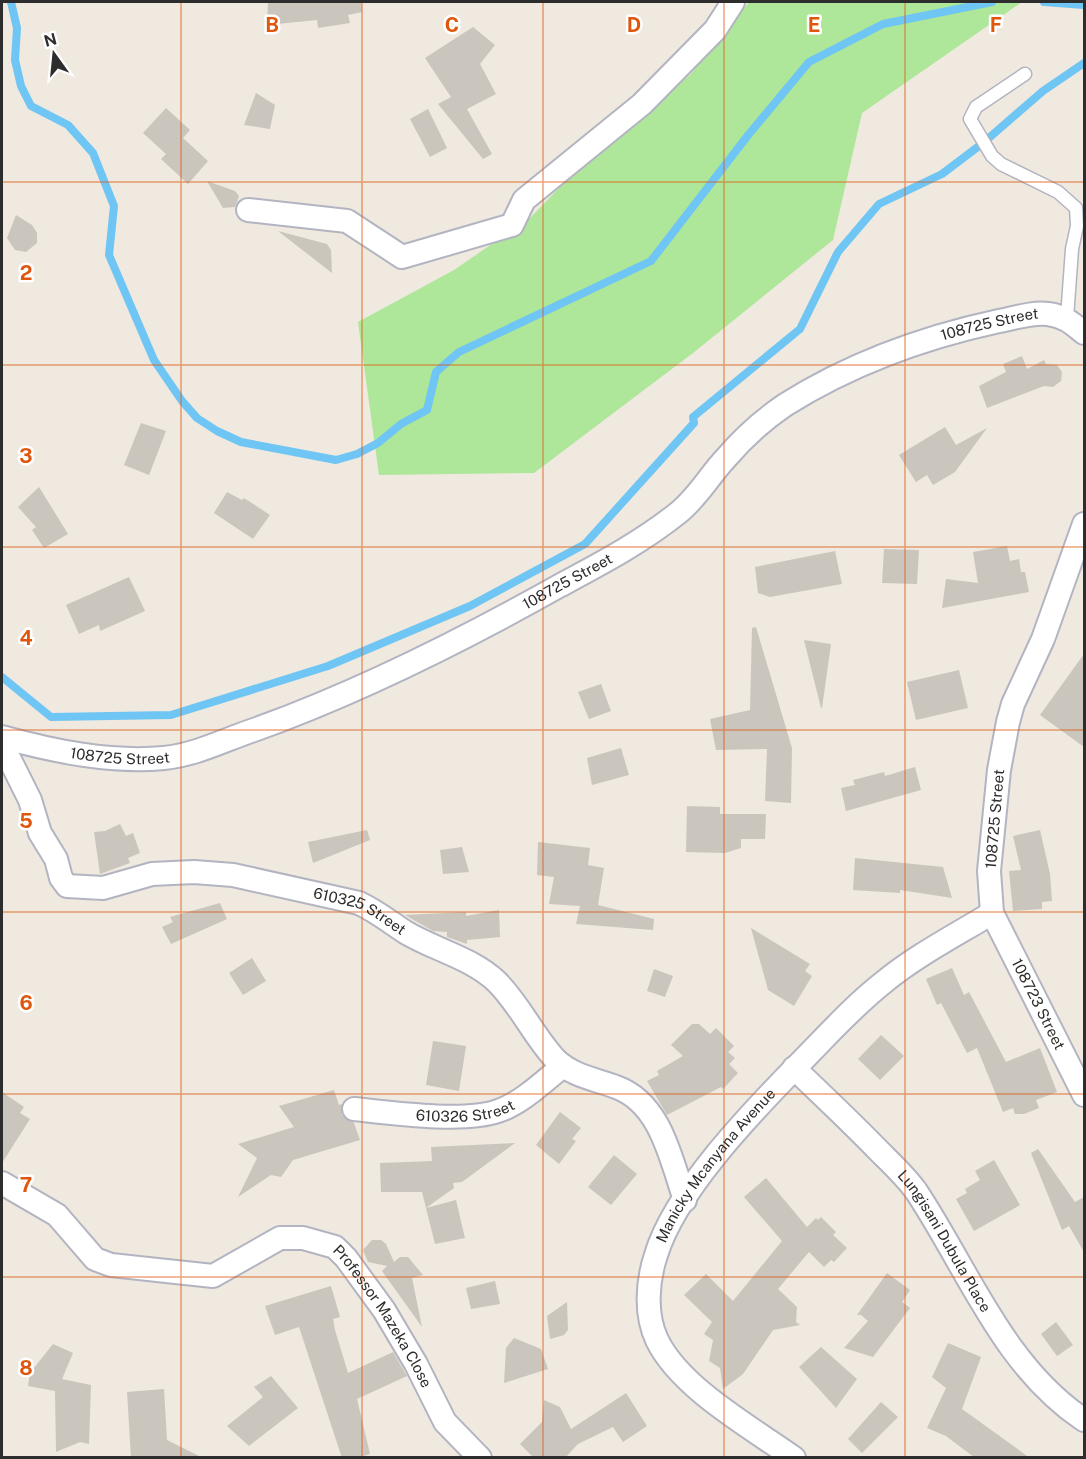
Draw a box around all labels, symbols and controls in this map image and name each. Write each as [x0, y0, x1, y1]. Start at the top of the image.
text: B [265, 13, 279, 37]
text: C [445, 13, 459, 37]
text: D [627, 13, 641, 37]
text: E [808, 13, 820, 37]
text: F [990, 13, 1002, 37]
north arrow [24, 24, 84, 84]
text: N [42, 29, 59, 51]
text: 2 [20, 261, 32, 285]
street label: 108725 Street [939, 305, 1039, 344]
text: 3 [19, 444, 33, 468]
street label: 108725 Street [519, 550, 615, 613]
text: 4 [19, 626, 33, 650]
street label: 108725 Street [69, 744, 171, 767]
street label: 108725 Street [982, 768, 1007, 869]
text: 5 [19, 809, 33, 833]
street label: 610325 Street [312, 884, 409, 938]
street label: 108723 Street [1008, 956, 1069, 1052]
text: 6 [19, 991, 33, 1015]
street label: Manicky Mcanyana Avenue [652, 1085, 779, 1245]
street label: 610326 Street [415, 1096, 517, 1125]
street label: Lungisani Dubula Place [895, 1166, 995, 1315]
text: 7 [20, 1173, 32, 1197]
street label: Professor Mazeka Close [330, 1241, 435, 1390]
text: 8 [19, 1356, 33, 1380]

